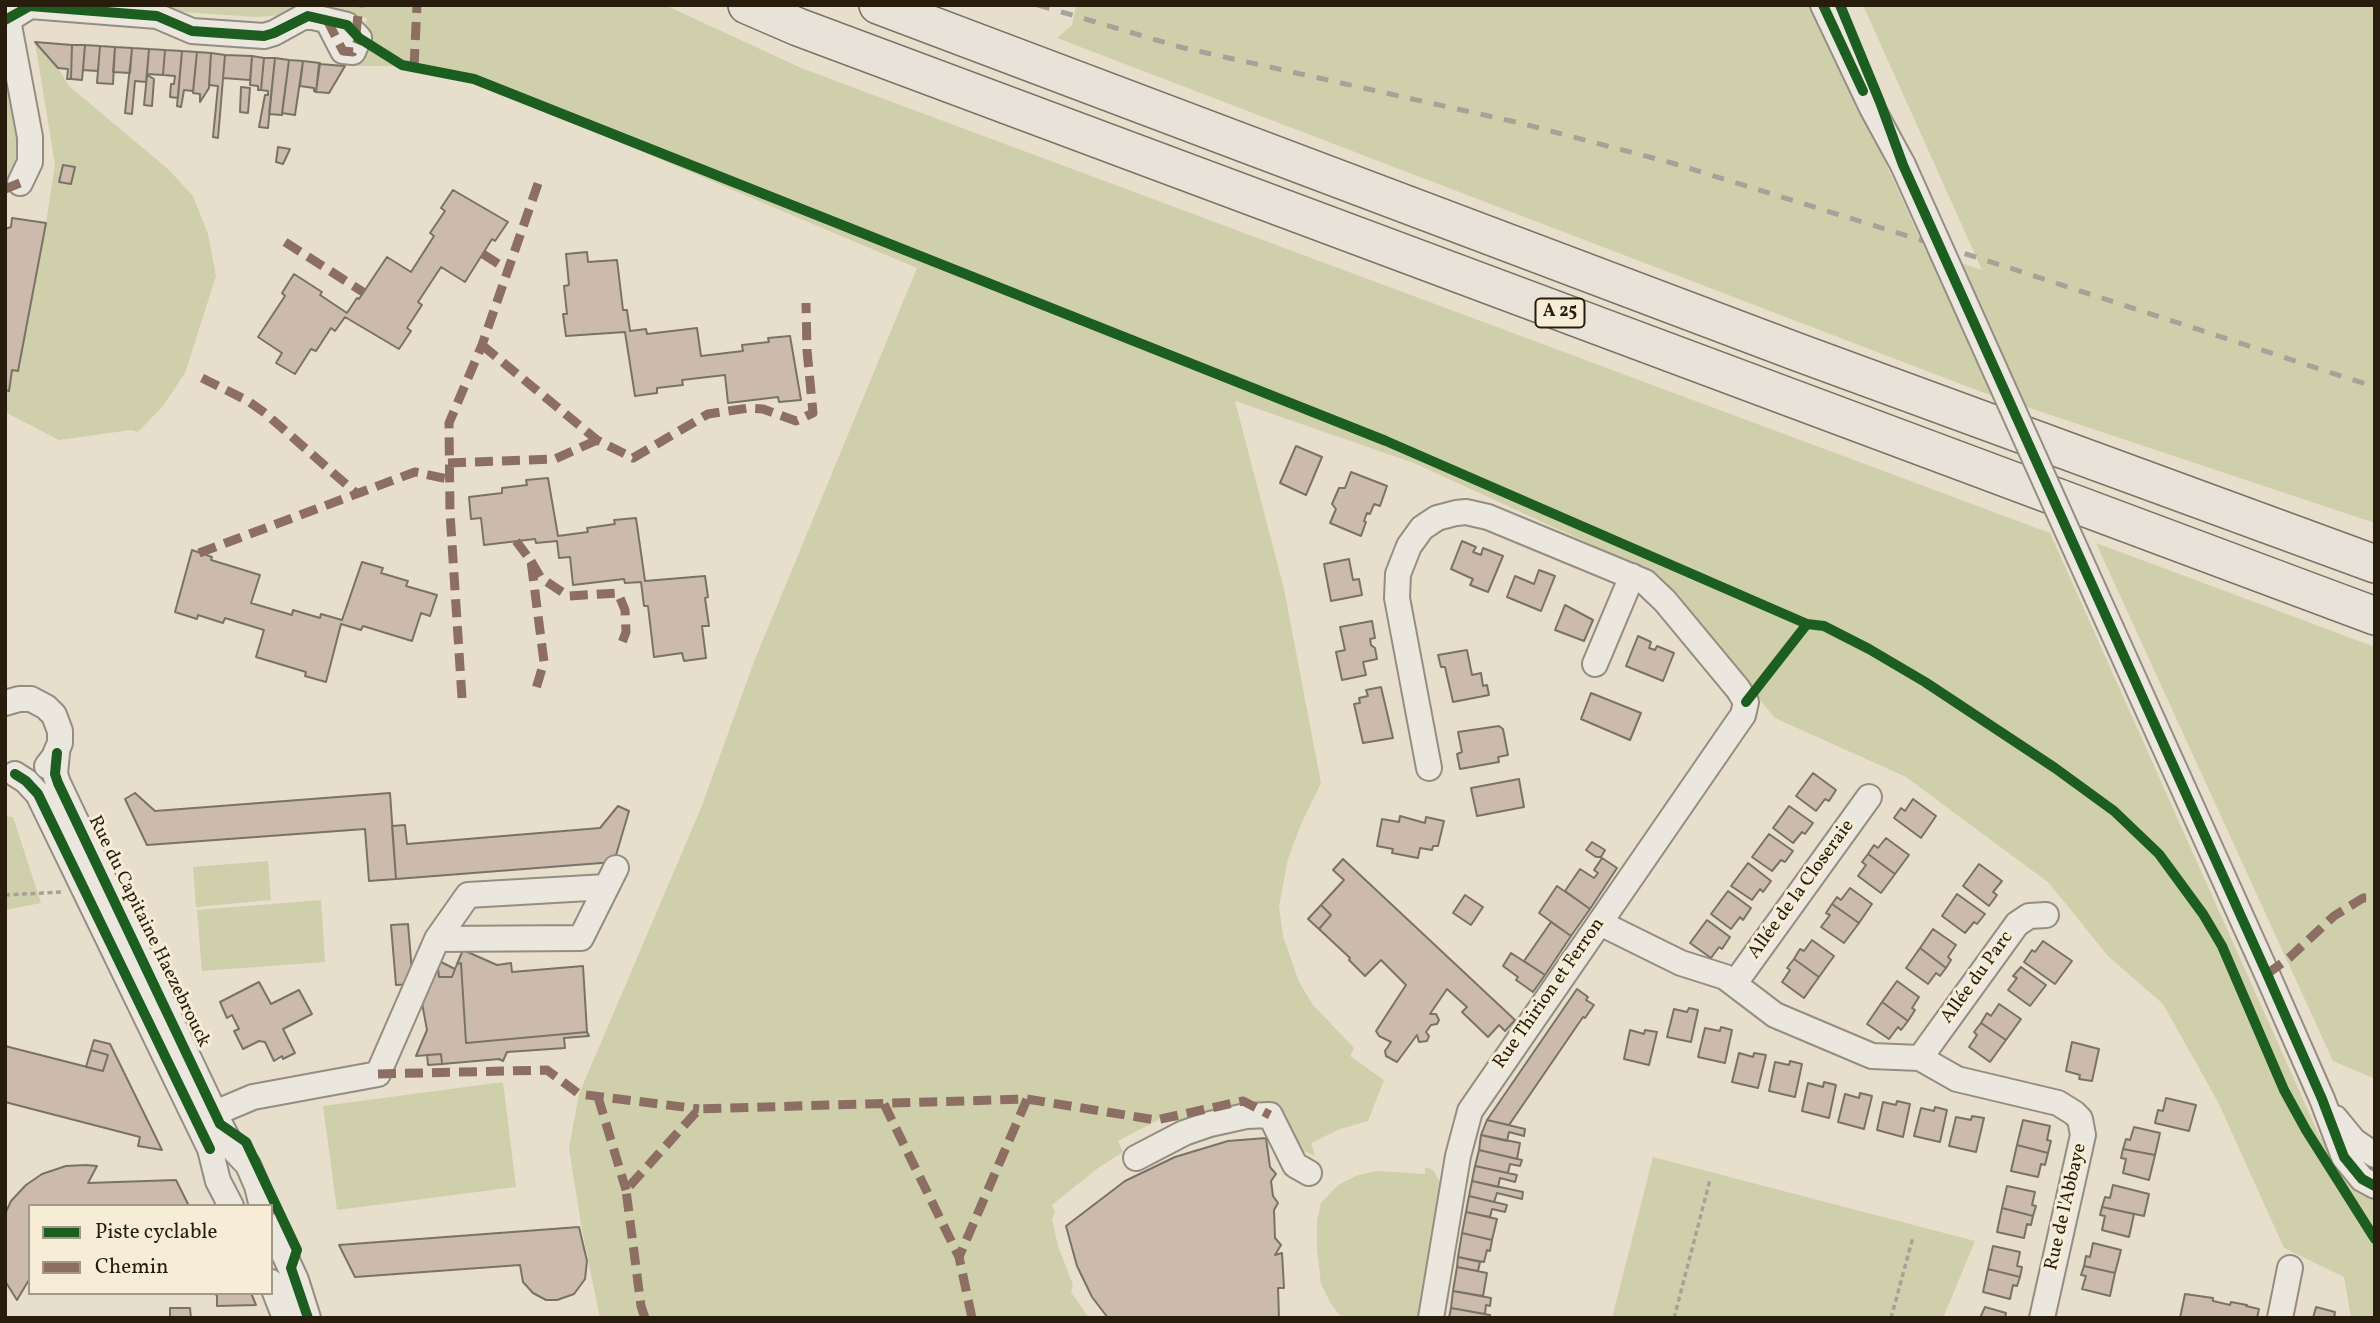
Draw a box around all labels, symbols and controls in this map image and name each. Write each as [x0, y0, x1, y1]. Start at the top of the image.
road number: A 25 [1536, 298, 1584, 328]
street label: Rue du Capitaine Haezebrouck [82, 812, 214, 1052]
street label: Allée de la Closeraie [1744, 816, 1860, 964]
street label: Rue Thirion et Ferron [1489, 914, 1611, 1074]
street label: Allée du Parc [1937, 927, 2019, 1029]
street label: Rue de l'Abbaye [2041, 1141, 2093, 1273]
legend [28, 1204, 273, 1295]
text: Piste cyclable [95, 1218, 217, 1247]
text: Chemin [95, 1253, 169, 1282]

